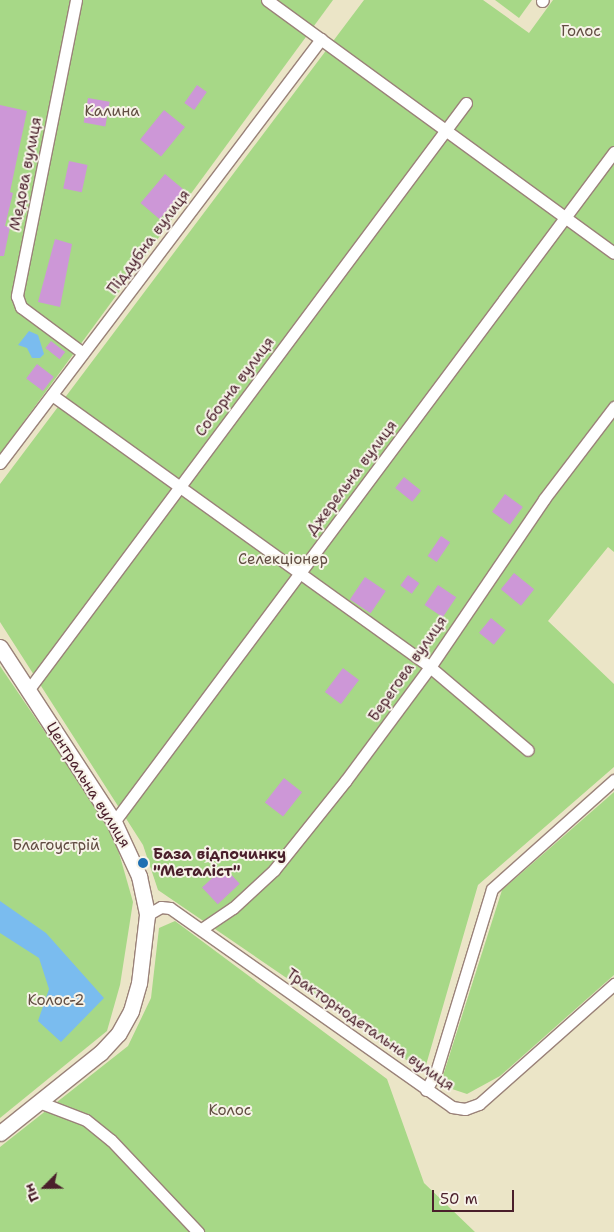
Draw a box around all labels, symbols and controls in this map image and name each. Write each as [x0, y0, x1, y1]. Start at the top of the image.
park label: Голос [561, 23, 601, 41]
park label: Калина [85, 103, 139, 121]
street label: Медова вулиця [6, 116, 46, 232]
street label: Піддубна вулиця [104, 186, 194, 298]
street label: Соборна вулиця [192, 334, 278, 440]
street label: Джерельна вулиця [303, 417, 401, 539]
park label: Селекціонер [238, 551, 328, 569]
street label: Берегова вулиця [365, 613, 451, 725]
street label: Центральна вулиця [42, 719, 134, 851]
park label: Благоустрій [12, 837, 100, 855]
place label: База відпочинку "Металіст" [153, 845, 286, 880]
marker: База відпочинку "Металіст" [137, 857, 149, 869]
street label: Тракторнодетальна вулиця [283, 965, 457, 1095]
park label: Колос-2 [28, 992, 84, 1010]
park label: Колос [209, 1102, 251, 1120]
north arrow [20, 1162, 70, 1212]
scale bar [434, 1180, 516, 1212]
text: Пн [19, 1181, 43, 1205]
text: 50 m [440, 1189, 478, 1209]

